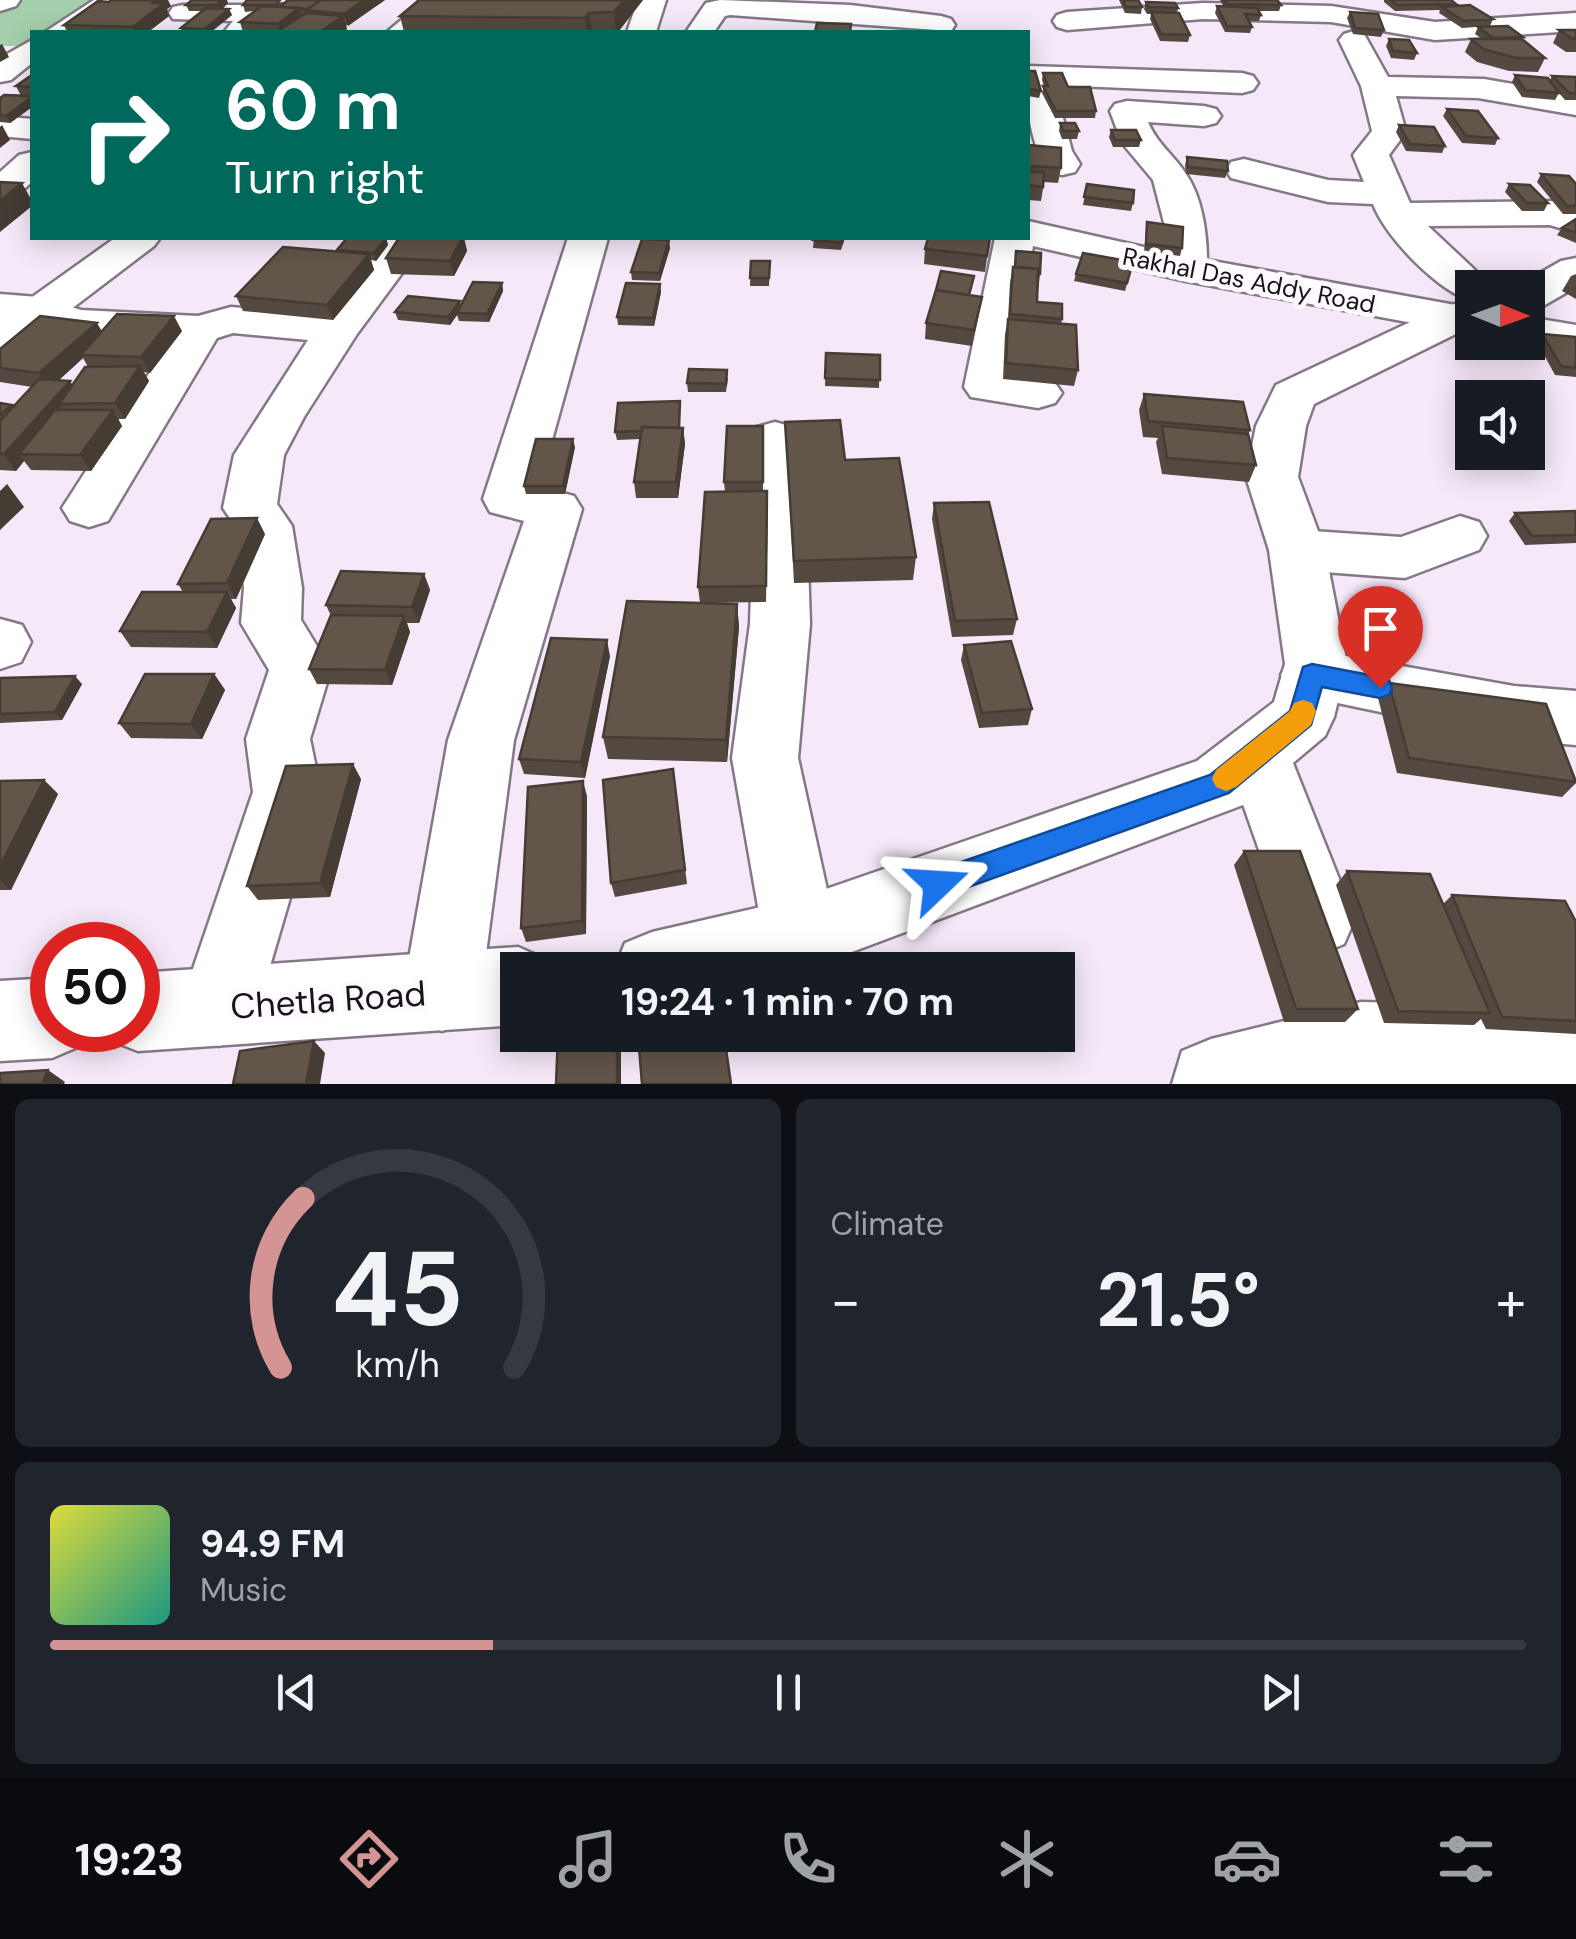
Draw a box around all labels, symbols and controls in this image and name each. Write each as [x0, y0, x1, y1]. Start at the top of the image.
text: 60 m [225, 60, 401, 151]
icon: right [60, 70, 190, 200]
text: Turn right [225, 148, 424, 207]
street label: Rakhal Das Addy Road [1120, 240, 1378, 321]
north arrow [1455, 270, 1545, 360]
map controls [1455, 270, 1545, 470]
button: sound [1455, 380, 1545, 470]
pin [1338, 586, 1423, 689]
icon: arrive [1353, 601, 1408, 656]
position arrow [886, 832, 990, 936]
speed limit sign: 50 [30, 922, 160, 1052]
street label: Chetla Road [229, 970, 427, 1030]
text: 19:24 · 1 min · 70 m [621, 977, 954, 1027]
text: Climate [831, 1203, 944, 1245]
text: 45 [332, 1222, 464, 1357]
text: 21.5° [1097, 1252, 1260, 1349]
text: − [831, 1265, 861, 1337]
text: + [1496, 1265, 1526, 1337]
text: km/h [356, 1342, 440, 1388]
text: 94.9 FM [200, 1519, 345, 1569]
text: Music [200, 1569, 287, 1611]
icon: previous [269, 1665, 324, 1720]
icon: pause [761, 1665, 816, 1720]
icon: next [1253, 1665, 1308, 1720]
icon: directions [334, 1824, 404, 1894]
icon: music [553, 1824, 623, 1894]
icon: phone [773, 1824, 843, 1894]
icon: climate [992, 1824, 1062, 1894]
icon: car [1212, 1824, 1282, 1894]
icon: filters [1431, 1824, 1501, 1894]
text: 19:23 [75, 1830, 184, 1889]

